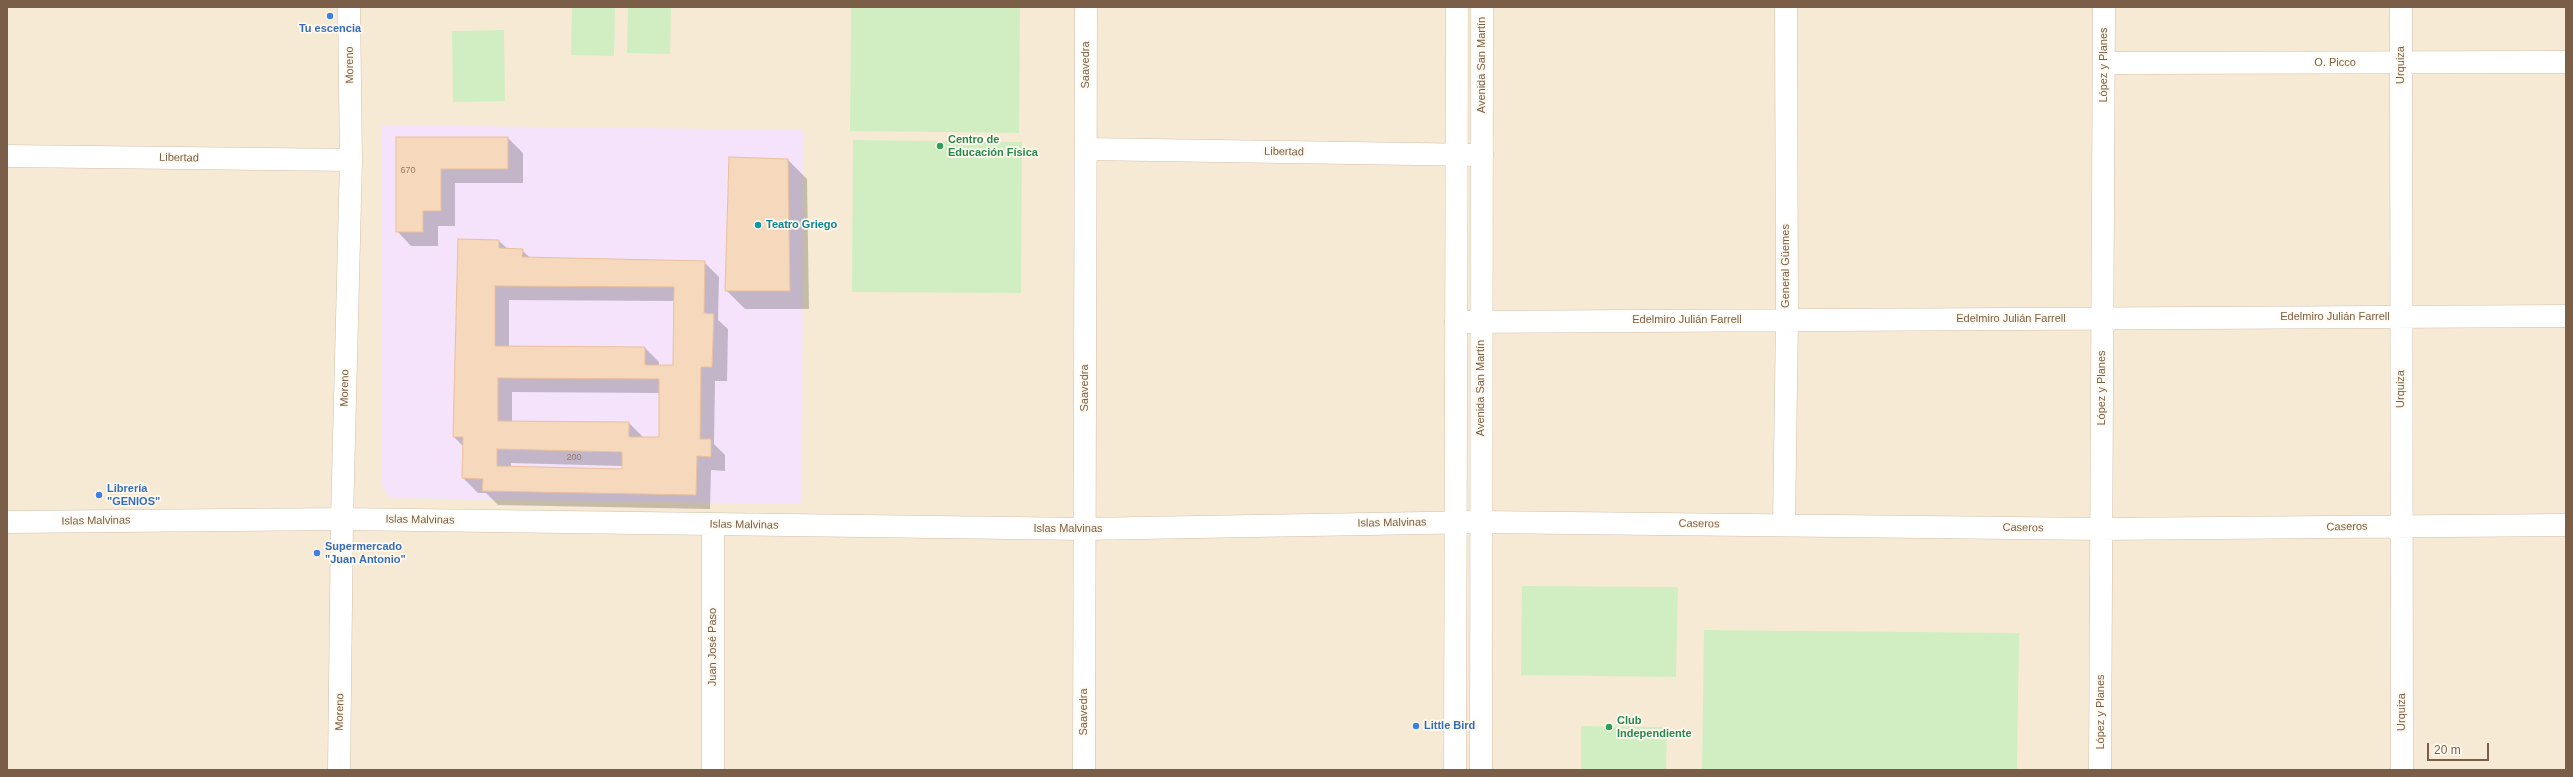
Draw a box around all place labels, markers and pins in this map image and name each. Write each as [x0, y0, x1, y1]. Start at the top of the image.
marker: Tu escencia [325, 11, 335, 21]
place label: Tu escencia [299, 22, 361, 36]
place label: Centro de Educación Física [948, 133, 1038, 159]
marker: Centro de Educación Física [935, 141, 945, 151]
place label: Teatro Griego [766, 218, 837, 232]
marker: Teatro Griego [753, 220, 763, 230]
place label: Librería "GENIOS" [107, 482, 160, 508]
marker: Librería "GENIOS" [94, 490, 104, 500]
place label: Supermercado "Juan Antonio" [325, 540, 406, 566]
marker: Supermercado "Juan Antonio" [312, 548, 322, 558]
place label: Club Independiente [1617, 714, 1692, 740]
place label: Little Bird [1424, 719, 1475, 733]
marker: Little Bird [1411, 721, 1421, 731]
marker: Club Independiente [1604, 722, 1614, 732]

